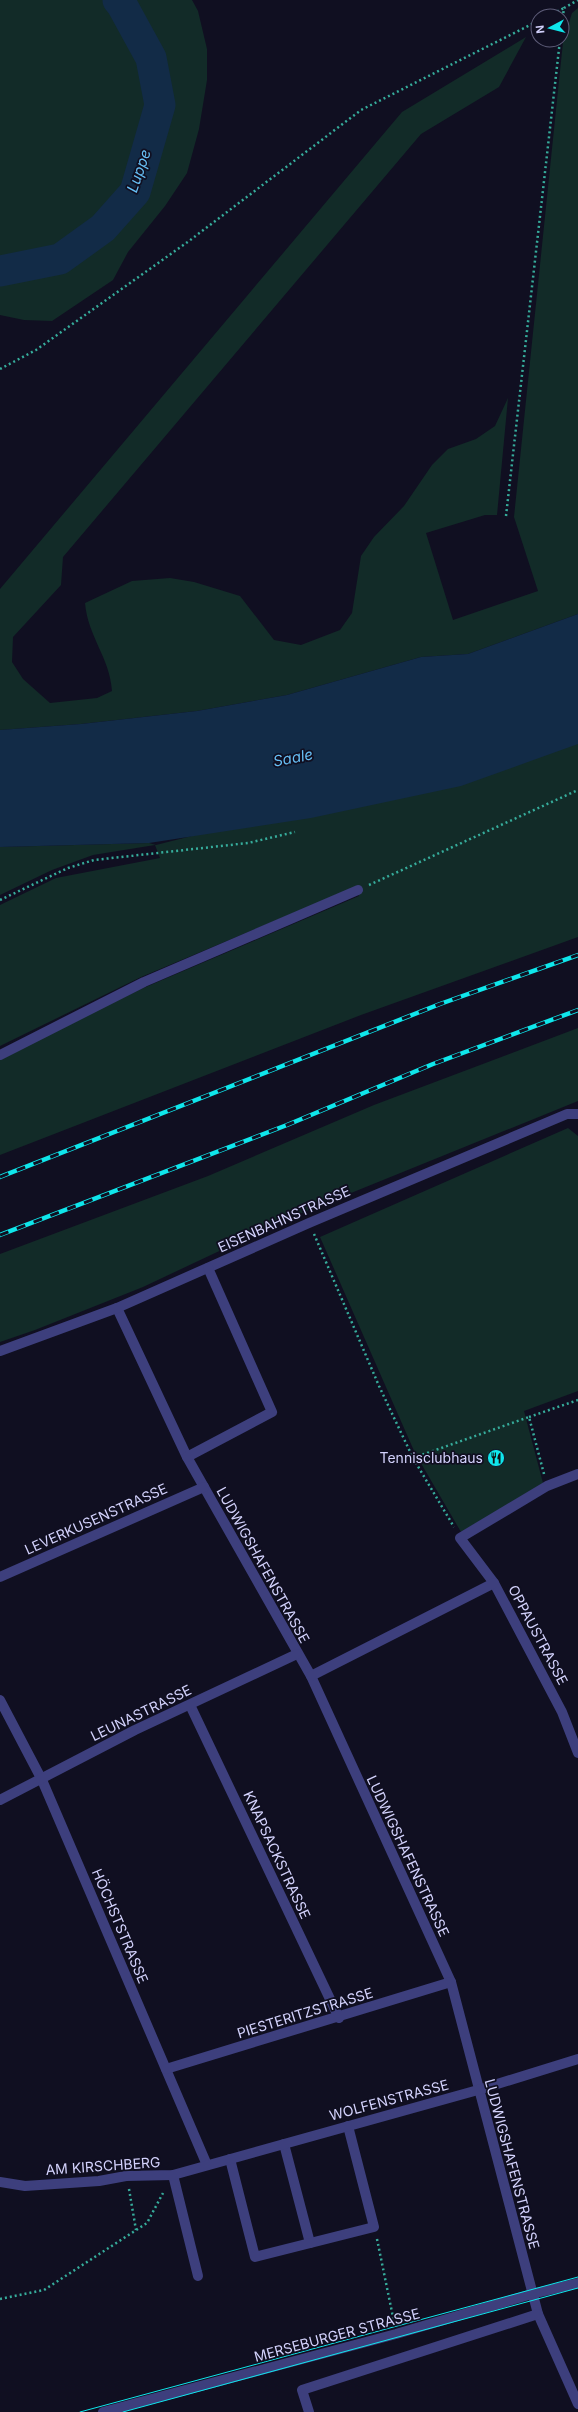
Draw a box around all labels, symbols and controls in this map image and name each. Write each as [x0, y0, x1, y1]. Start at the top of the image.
north arrow [530, 8, 570, 48]
text: N [533, 24, 548, 34]
water label: Luppe [122, 147, 155, 195]
water label: Saale [271, 744, 314, 771]
street label: EISENBAHNSTRASSE [215, 1182, 353, 1255]
restaurant icon: Tennisclubhaus [486, 1448, 506, 1468]
place label: Tennisclubhaus [380, 1449, 483, 1466]
street label: LEVERKUSENSTRASSE [22, 1479, 170, 1558]
street label: LUDWIGSHAFENSTRASSE [213, 1484, 313, 1646]
street label: OPPAUSTRASSE [505, 1582, 572, 1688]
street label: LEUNASTRASSE [88, 1681, 194, 1744]
street label: LUDWIGSHAFENSTRASSE [364, 1773, 453, 1939]
street label: KNAPSACKSTRASSE [240, 1788, 315, 1922]
street label: HÖCHSTSTRASSE [89, 1866, 152, 1986]
street label: PIESTERITZSTRASSE [235, 1984, 375, 2041]
street label: WOLFENSTRASSE [327, 2075, 450, 2124]
street label: LUDWIGSHAFENSTRASSE [482, 2077, 543, 2251]
street label: AM KIRSCHBERG [45, 2153, 161, 2178]
street label: MERSEBURGER STRASSE [252, 2304, 422, 2365]

